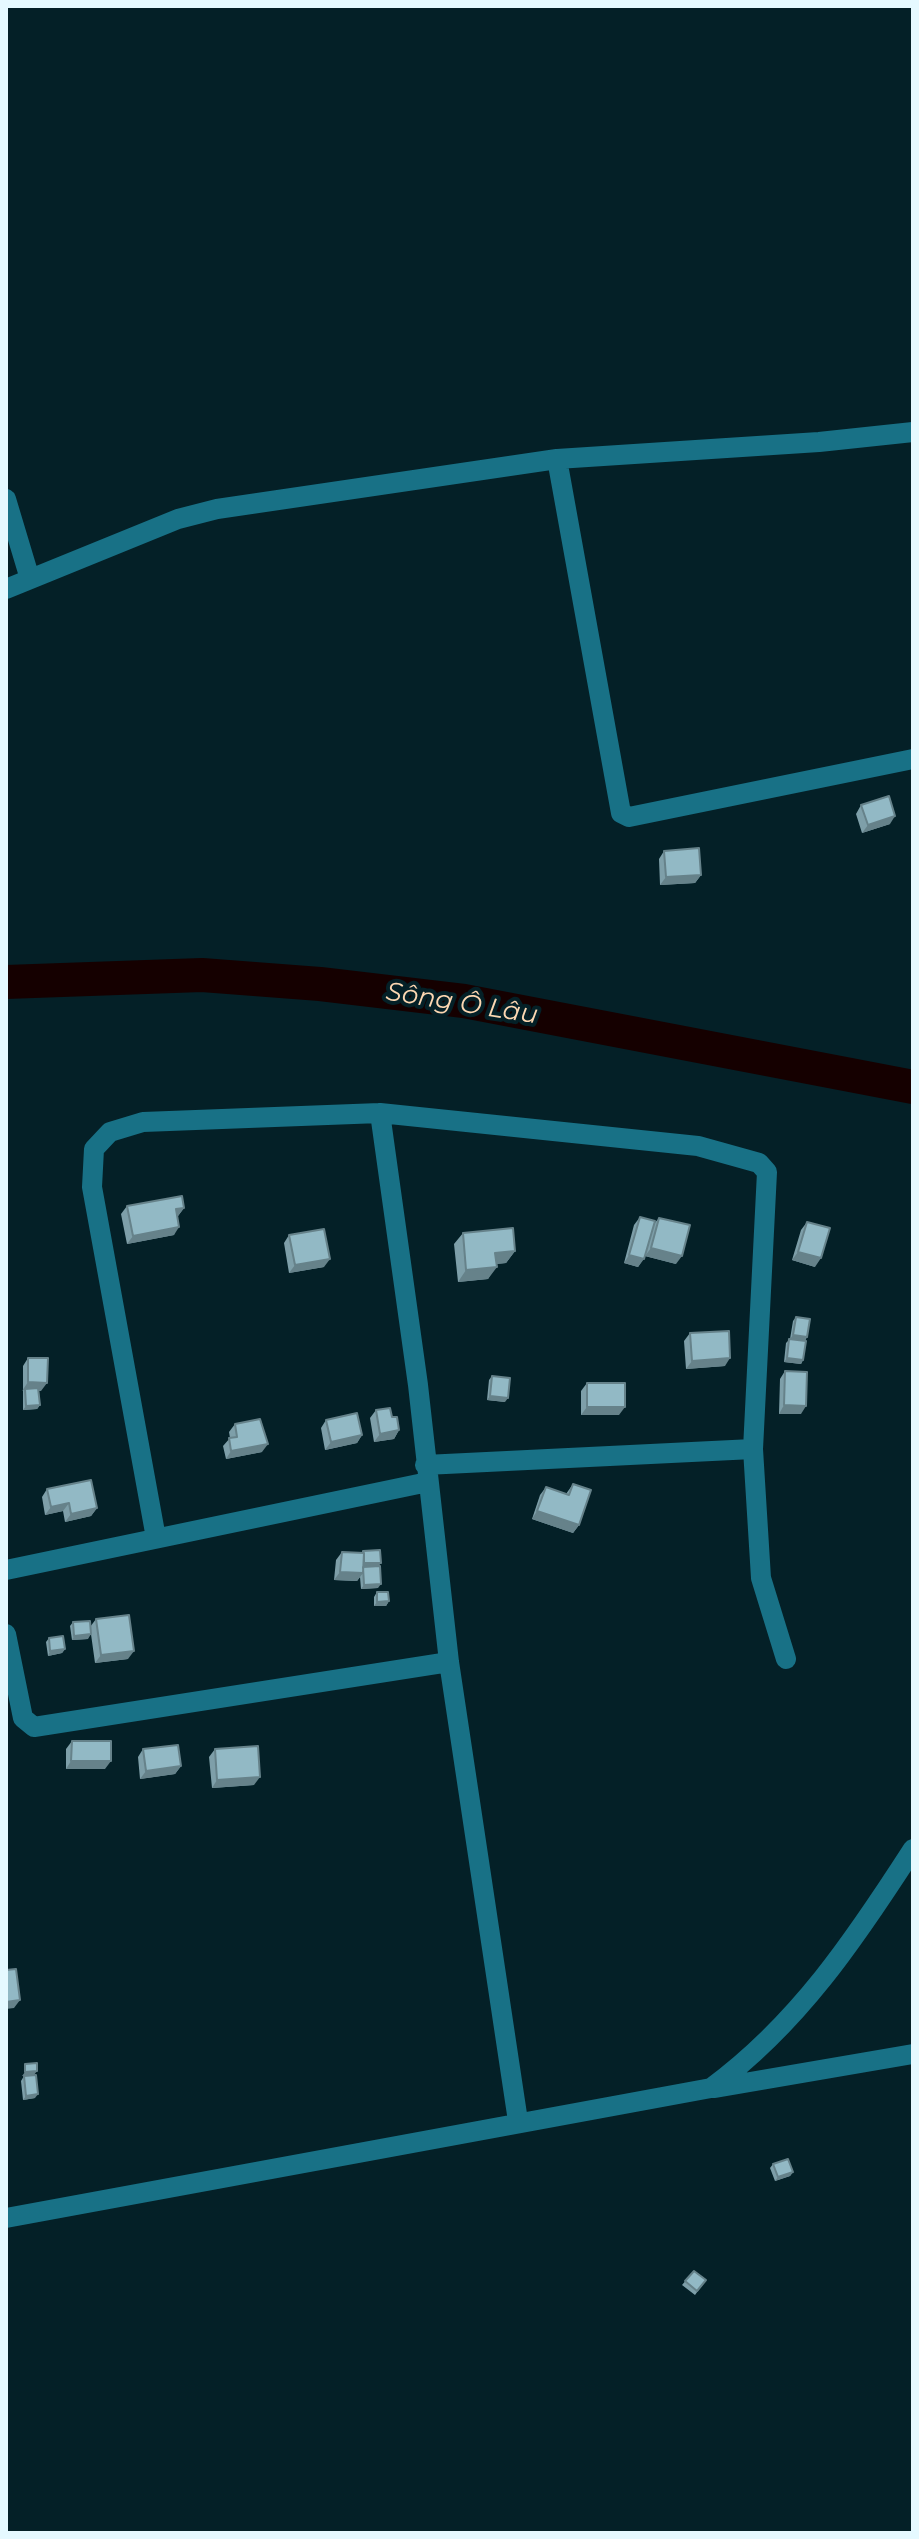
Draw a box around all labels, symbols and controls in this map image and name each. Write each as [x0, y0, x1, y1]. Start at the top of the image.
water label: Sông Ô Lâu [384, 977, 540, 1031]

